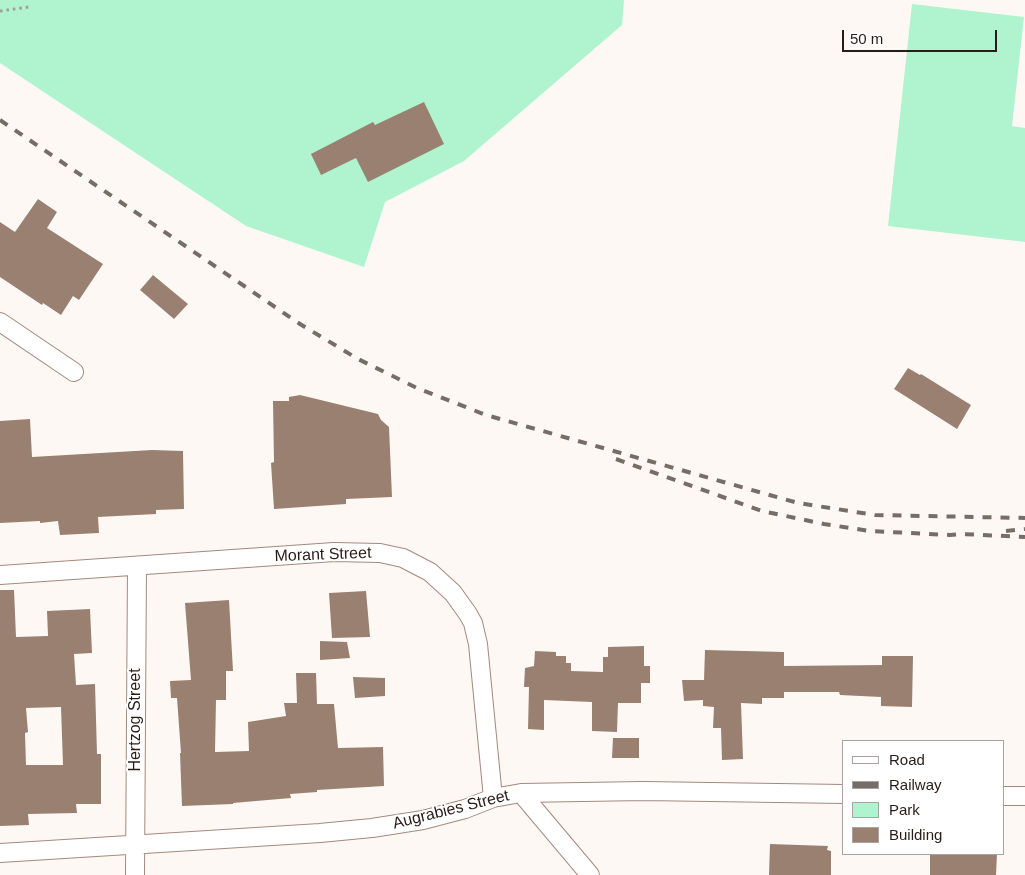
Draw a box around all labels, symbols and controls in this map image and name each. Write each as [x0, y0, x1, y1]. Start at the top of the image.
scale bar [845, 20, 1000, 52]
text: 50 m [850, 30, 883, 47]
street label: Morant Street [274, 544, 372, 566]
street label: Hertzog Street [126, 668, 146, 772]
legend [842, 740, 1005, 855]
text: Road [889, 751, 925, 768]
text: Railway [889, 776, 942, 793]
street label: Augrabies Street [391, 786, 511, 834]
text: Park [889, 801, 920, 818]
text: Building [889, 826, 942, 843]

